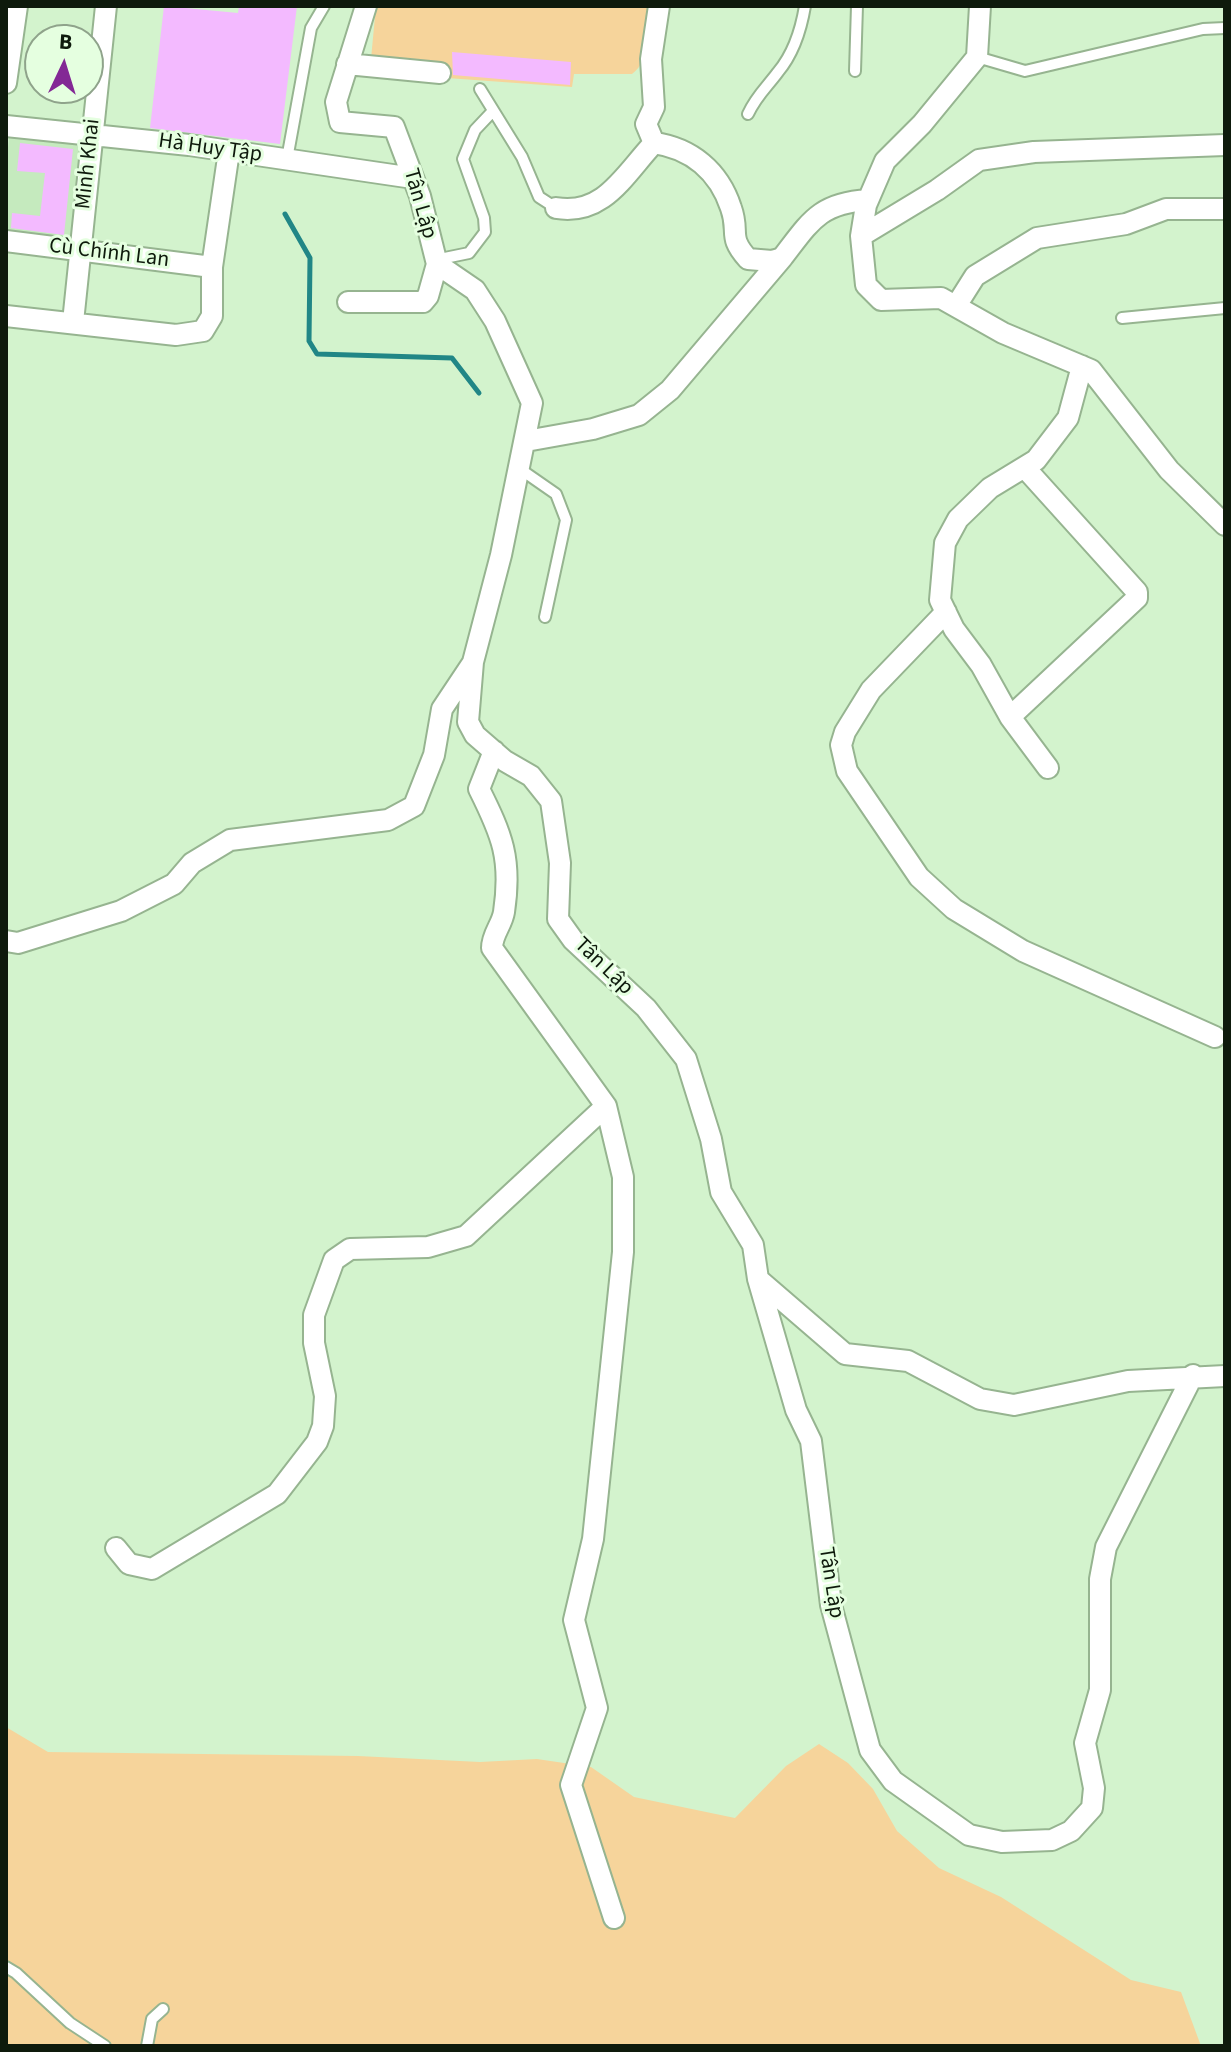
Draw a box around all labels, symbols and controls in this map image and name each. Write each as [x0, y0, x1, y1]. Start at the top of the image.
north arrow [24, 24, 104, 104]
text: B [58, 26, 73, 58]
street label: Minh Khai [71, 117, 107, 211]
street label: Hà Huy Tập [157, 129, 263, 169]
street label: Tân Lập [396, 166, 442, 242]
street label: Cù Chính Lan [47, 234, 171, 274]
street label: Tân Lập [568, 933, 638, 1001]
street label: Tân Lập [811, 1546, 849, 1620]

